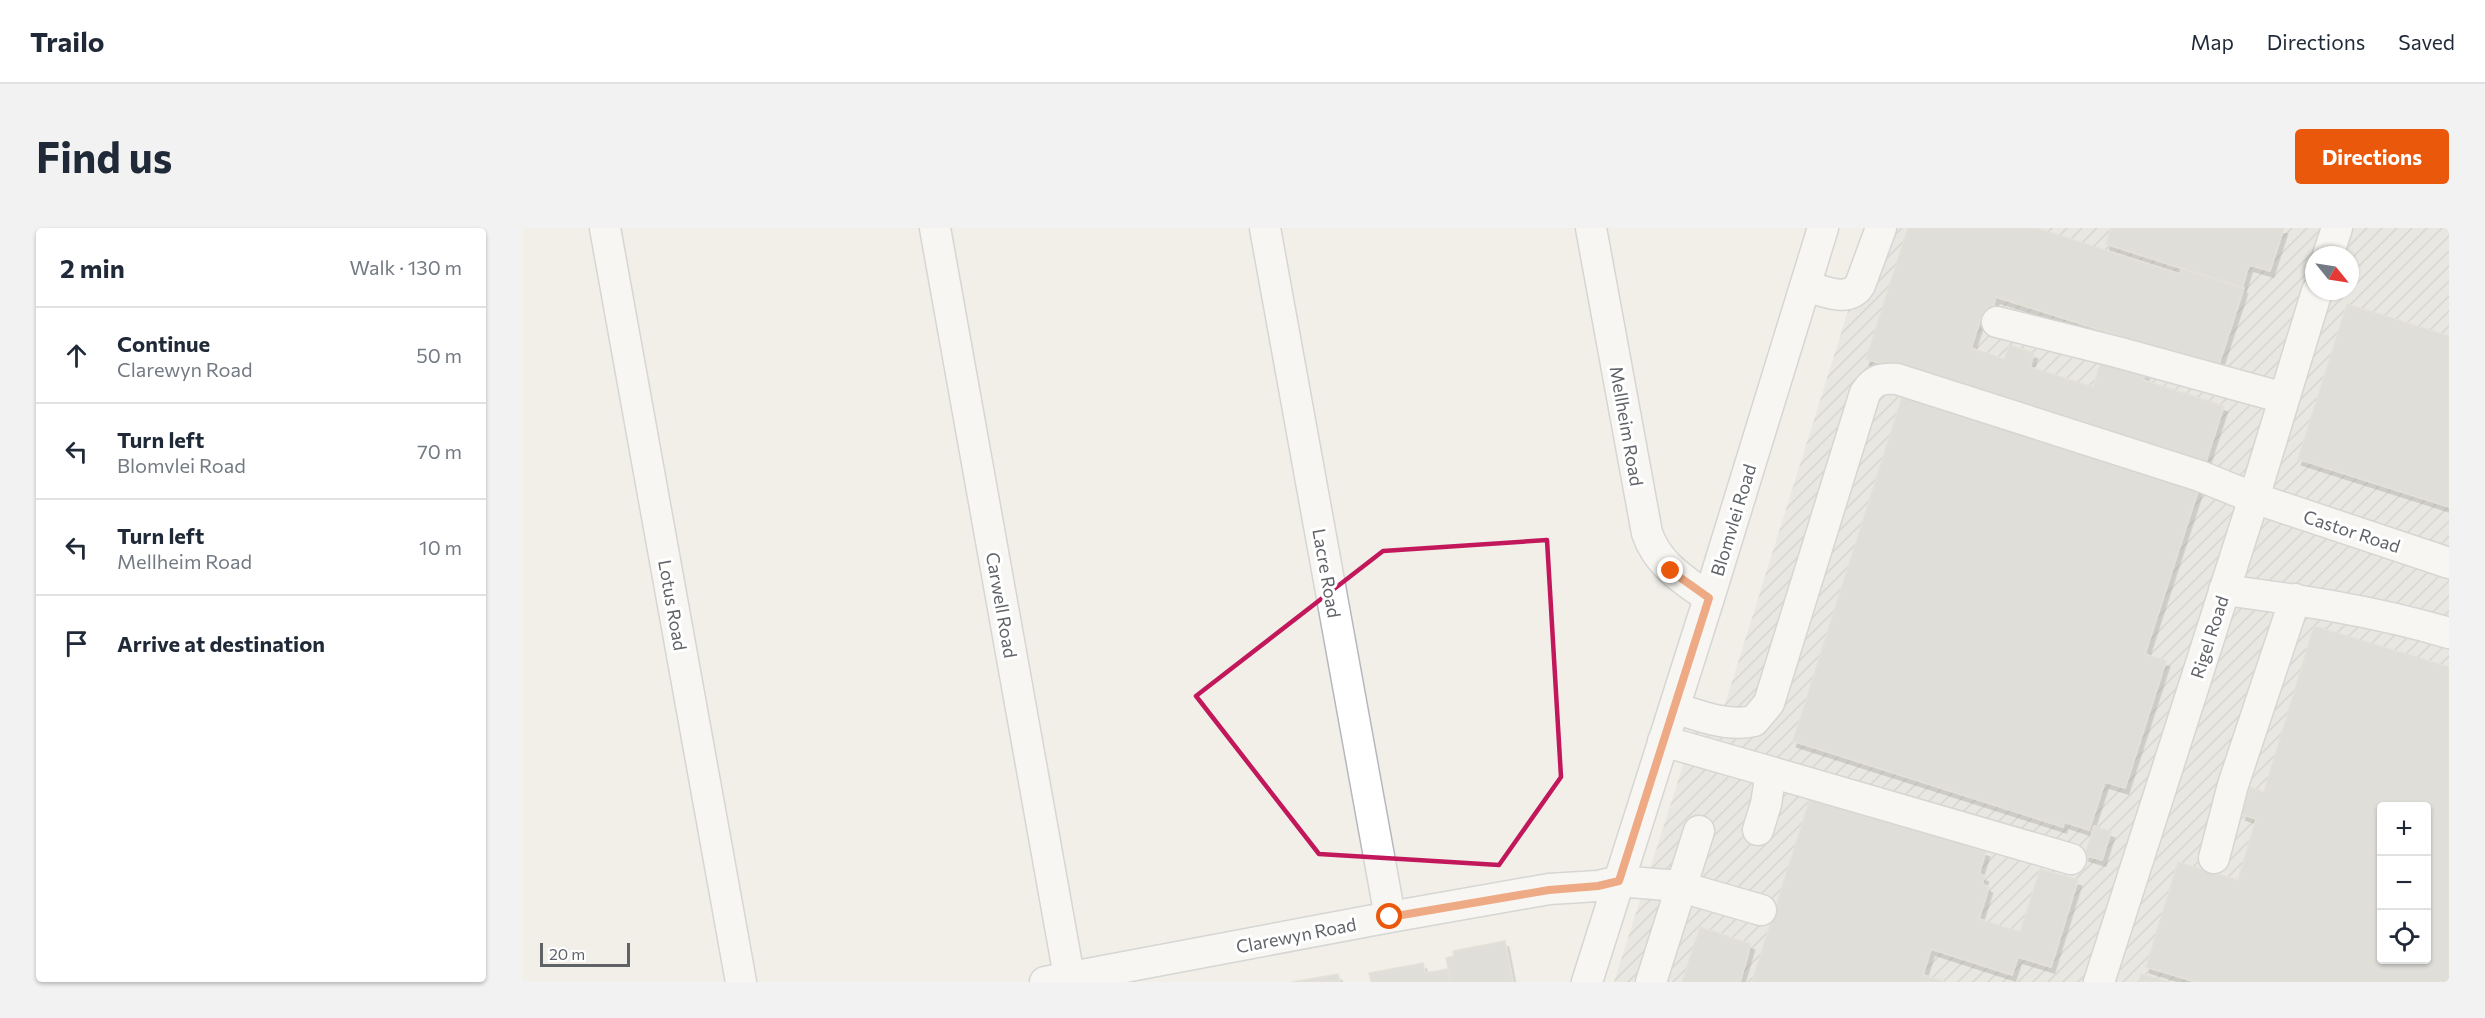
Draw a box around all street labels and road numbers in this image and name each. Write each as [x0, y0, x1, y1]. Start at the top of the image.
street label: Mellheim Road [1606, 364, 1648, 488]
street label: Blomvlei Road [1706, 461, 1760, 579]
street label: Castor Road [2301, 505, 2403, 557]
street label: Lacre Road [1308, 527, 1346, 619]
street label: Carwell Road [982, 550, 1022, 660]
street label: Lotus Road [654, 558, 692, 652]
street label: Rigel Road [2185, 593, 2233, 681]
street label: Clarewyn Road [1234, 913, 1358, 957]

